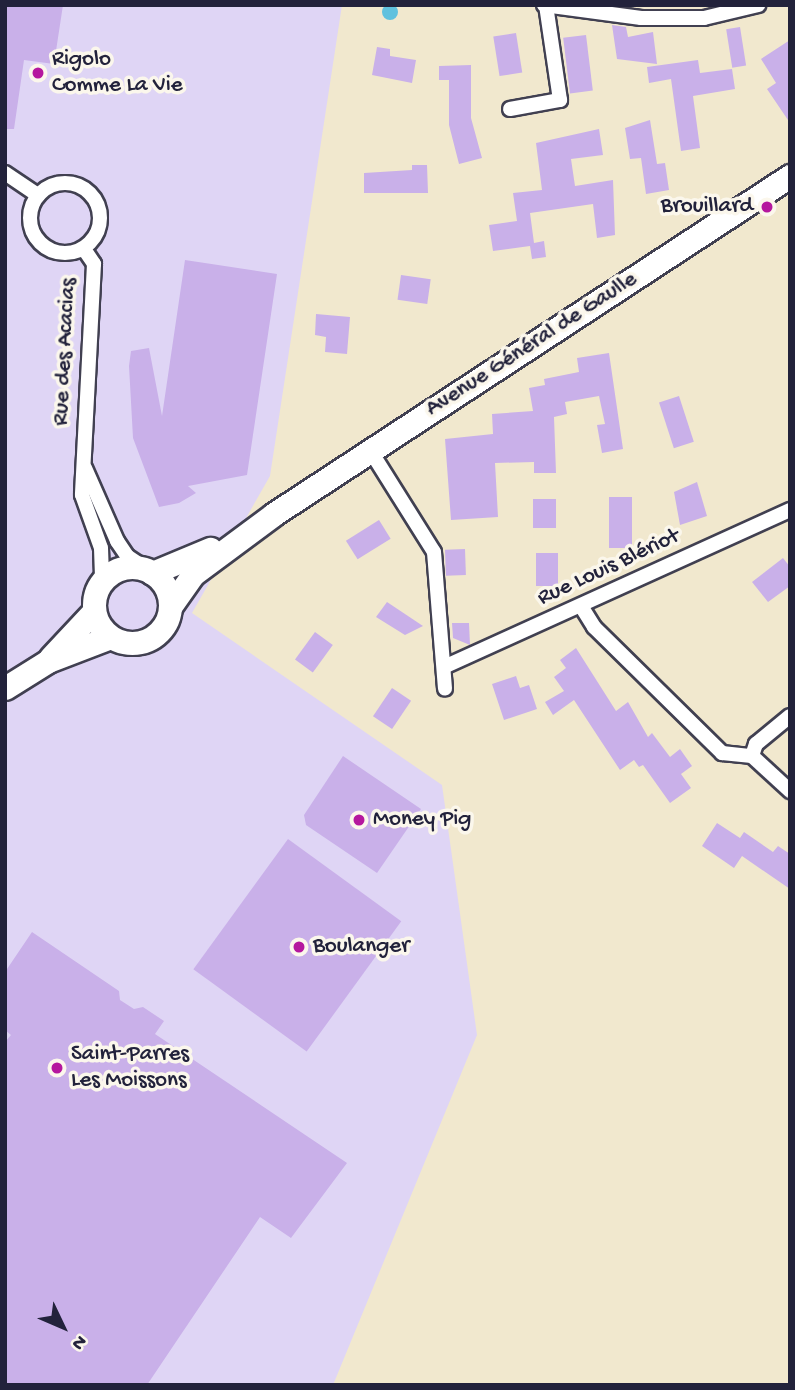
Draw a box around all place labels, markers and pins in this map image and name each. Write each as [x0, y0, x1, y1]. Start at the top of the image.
place label: Rigolo Comme La Vie [52, 46, 183, 100]
marker: Rigolo Comme La Vie [30, 65, 46, 81]
place label: Brouillard [661, 193, 753, 221]
marker: Brouillard [759, 199, 775, 215]
place label: Money Pig [373, 806, 471, 834]
marker: Money Pig [351, 812, 367, 828]
place label: Boulanger [313, 933, 409, 961]
marker: Boulanger [291, 939, 307, 955]
place label: Saint-Parres Les Moissons [71, 1041, 189, 1095]
marker: Saint-Parres Les Moissons [49, 1060, 65, 1076]

